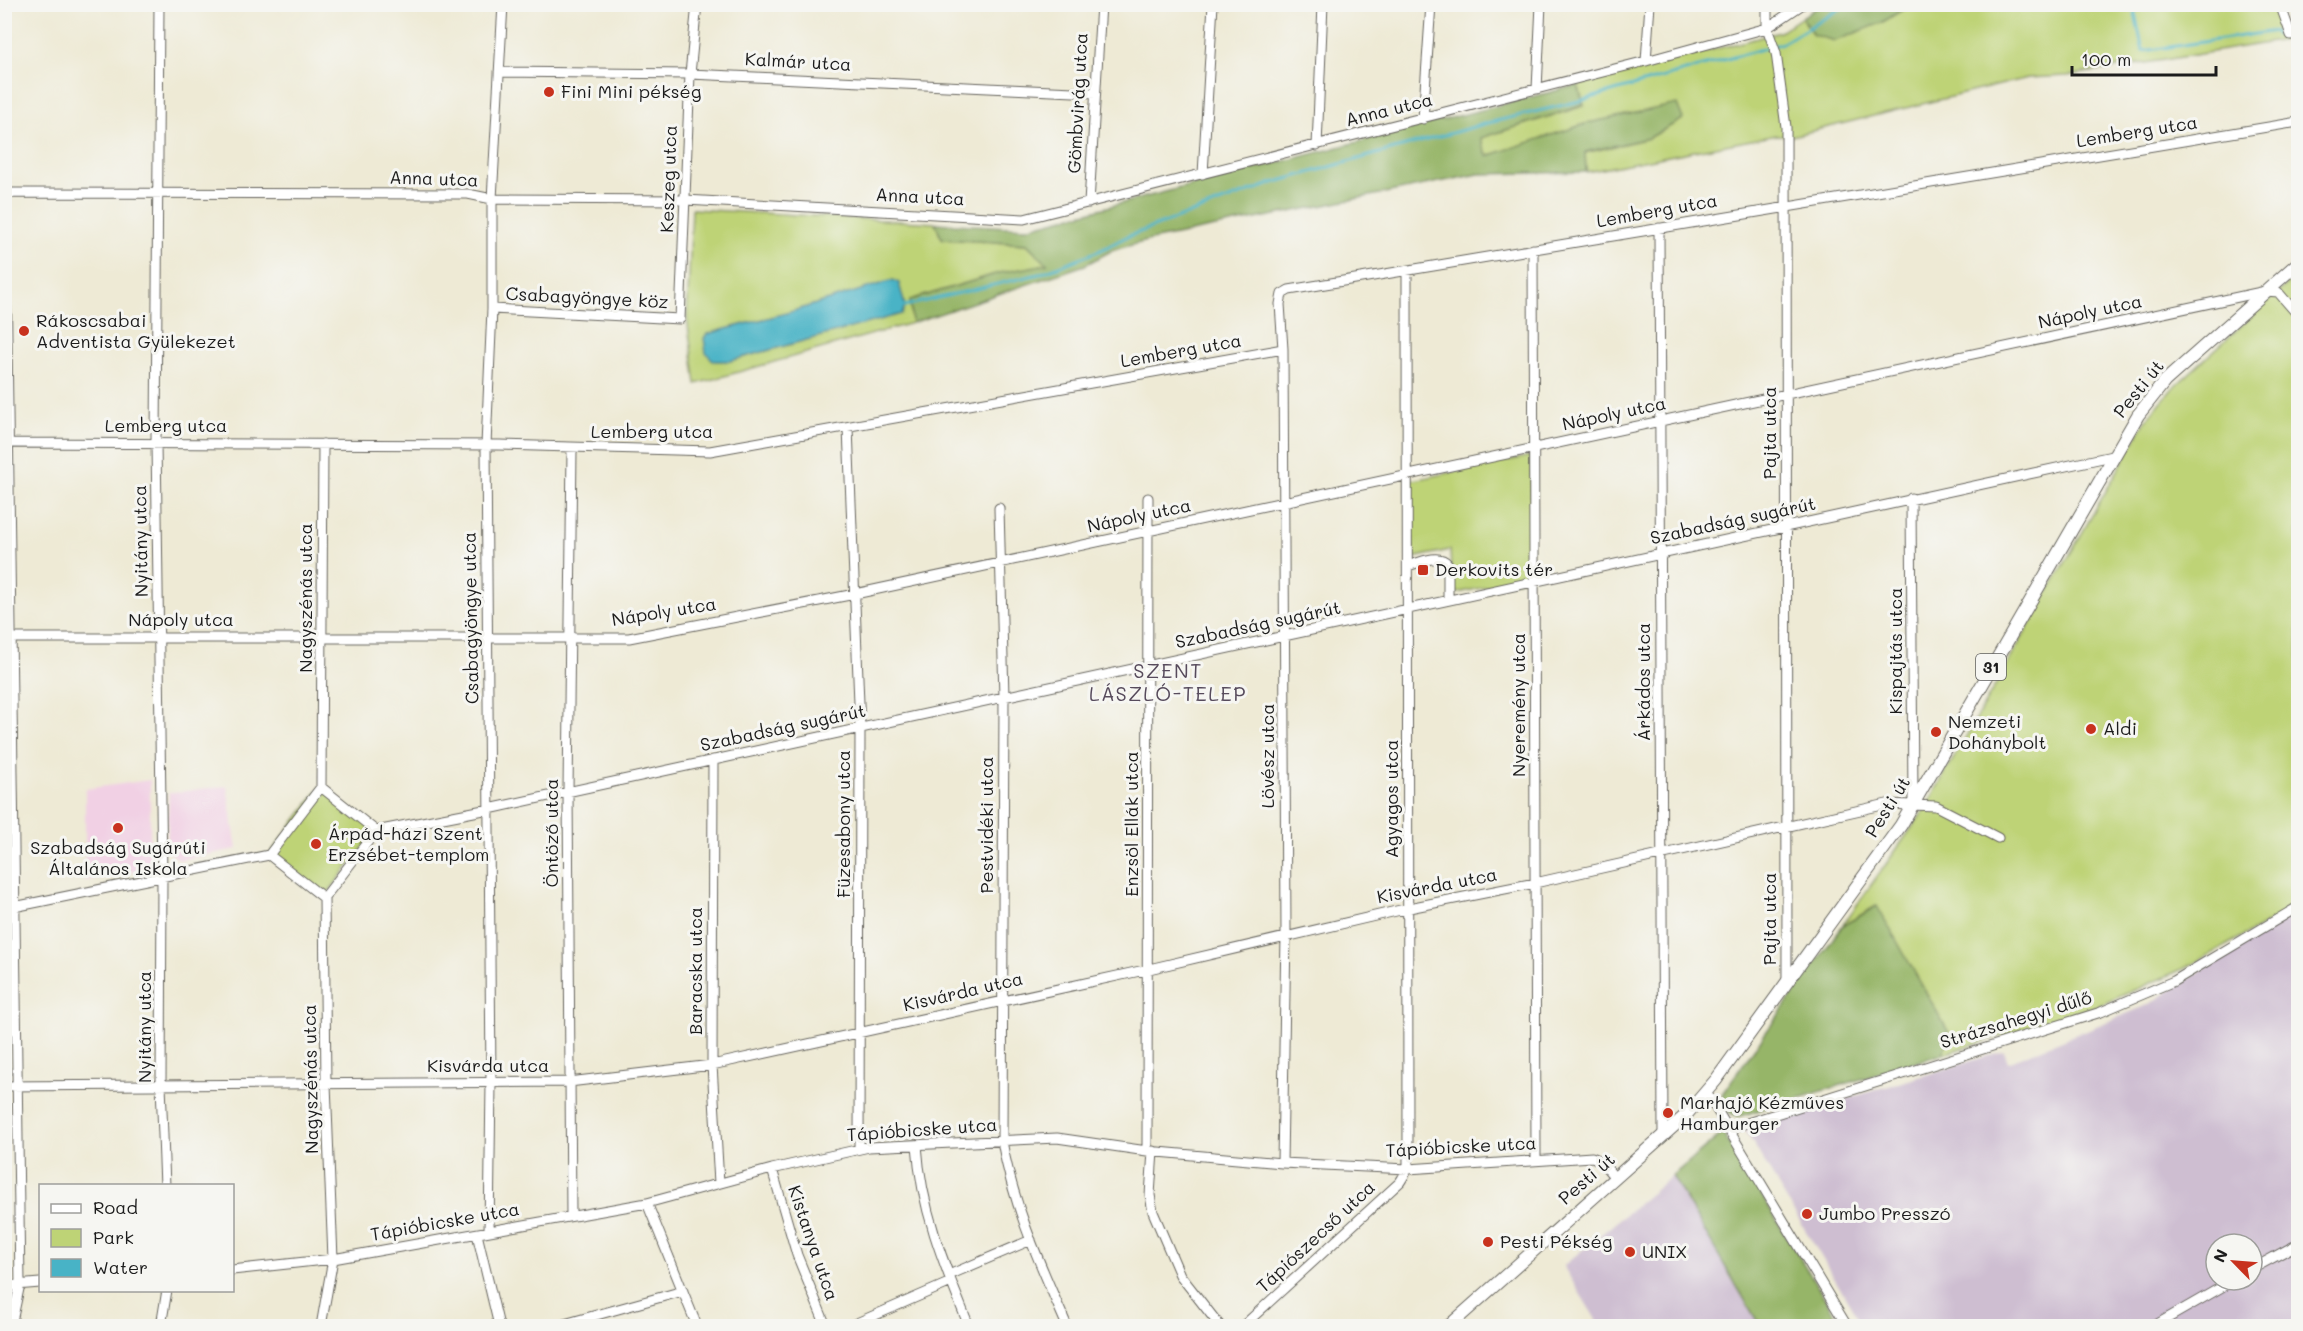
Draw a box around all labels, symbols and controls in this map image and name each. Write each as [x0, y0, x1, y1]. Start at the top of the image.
street label: Gömbvirág utca [1061, 32, 1093, 174]
scale bar [2072, 39, 2216, 77]
street label: Kalmár utca [744, 46, 852, 76]
text: 100 m [2081, 47, 2131, 71]
place label: Fini Mini pékség [561, 79, 701, 103]
marker: Fini Mini pékség [542, 85, 556, 99]
street label: Anna utca [1343, 87, 1435, 131]
street label: Lemberg utca [2075, 110, 2199, 152]
street label: Keszeg utca [654, 125, 682, 233]
street label: Anna utca [389, 164, 479, 192]
street label: Anna utca [875, 182, 965, 210]
street label: Lemberg utca [1594, 188, 1719, 232]
street label: Csabagyöngye köz [505, 281, 669, 313]
street label: Nápoly utca [2036, 288, 2144, 334]
place label: Rákoscsabai Adventista Gyülekezet [36, 308, 236, 353]
marker: Rákoscsabai Adventista Gyülekezet [17, 324, 31, 338]
street label: Lemberg utca [1118, 328, 1243, 372]
street label: Pesti út [2108, 354, 2169, 422]
street label: Pajta utca [1757, 387, 1781, 479]
street label: Nápoly utca [1560, 390, 1668, 436]
street label: Lemberg utca [105, 413, 227, 437]
street label: Lemberg utca [591, 419, 713, 443]
street label: Nyitány utca [127, 485, 153, 597]
street label: Szabadság sugárút [1648, 491, 1818, 549]
street label: Nápoly utca [1085, 492, 1193, 538]
street label: Nagyszénás utca [293, 523, 317, 673]
street label: Csabagyöngye utca [456, 532, 484, 704]
place label: Derkovits tér [1435, 557, 1553, 581]
marker: Derkovits tér [1416, 563, 1430, 577]
street label: Kispajtás utca [1883, 588, 1907, 714]
street label: Nápoly utca [610, 591, 718, 631]
street label: Szabadság sugárút [1173, 595, 1343, 653]
street label: Nápoly utca [128, 607, 234, 631]
street label: Árkádos utca [1631, 623, 1655, 741]
street label: Nyeremény utca [1506, 633, 1530, 777]
road number: 31 [1976, 654, 2006, 680]
district label: SZENT LÁSZLÓ-TELEP [1089, 657, 1247, 706]
street label: Szabadság sugárút [698, 698, 868, 756]
street label: Lövész utca [1255, 704, 1279, 808]
place label: Nemzeti Dohánybolt [1948, 709, 2046, 754]
place label: Aldi [2103, 716, 2137, 740]
marker: Aldi [2084, 722, 2098, 736]
marker: Nemzeti Dohánybolt [1929, 725, 1943, 739]
street label: Agyagos utca [1379, 740, 1403, 858]
street label: Füzesabony utca [831, 750, 855, 898]
street label: Enzsöl Ellák utca [1119, 751, 1143, 897]
street label: Pestvidéki utca [974, 757, 998, 893]
street label: Pesti út [1859, 771, 1915, 842]
street label: Öntöző utca [539, 779, 563, 887]
marker: Szabadság Sugárúti Általános Iskola [111, 821, 125, 835]
place label: Árpád-házi Szent Erzsébet-templom [328, 821, 489, 866]
place label: Szabadság Sugárúti Általános Iskola [30, 835, 206, 880]
marker: Árpád-házi Szent Erzsébet-templom [309, 837, 323, 851]
street label: Kisvárda utca [1375, 862, 1499, 908]
street label: Pajta utca [1757, 873, 1781, 965]
street label: Baracska utca [683, 907, 707, 1035]
street label: Kisvárda utca [901, 966, 1025, 1016]
street label: Nyitány utca [132, 971, 156, 1083]
street label: Strázsahegyi dűlő [1937, 985, 2095, 1053]
street label: Nagyszénás utca [297, 1004, 323, 1154]
street label: Kisvárda utca [427, 1053, 549, 1077]
place label: Marhajó Kézműves Hamburger [1680, 1090, 1844, 1135]
marker: Marhajó Kézműves Hamburger [1661, 1106, 1675, 1120]
street label: Tápióbicske utca [846, 1112, 998, 1146]
street label: Tápióbicske utca [1385, 1130, 1537, 1162]
street label: Pesti út [1553, 1147, 1620, 1210]
street label: Tápiószecső utca [1251, 1175, 1380, 1297]
street label: Kistanya utca [783, 1182, 845, 1303]
legend [39, 1184, 234, 1292]
text: Road [93, 1195, 138, 1219]
street label: Tápióbicske utca [368, 1196, 521, 1246]
place label: Jumbo Presszó [1819, 1201, 1951, 1225]
marker: Jumbo Presszó [1800, 1207, 1814, 1221]
text: Park [93, 1225, 134, 1249]
place label: Pesti Pékség [1500, 1229, 1612, 1253]
north arrow [2204, 1232, 2264, 1292]
marker: Pesti Pékség [1481, 1235, 1495, 1249]
place label: UNIX [1642, 1239, 1687, 1263]
marker: UNIX [1623, 1245, 1637, 1259]
text: N [2208, 1246, 2232, 1265]
text: Water [93, 1255, 148, 1279]

